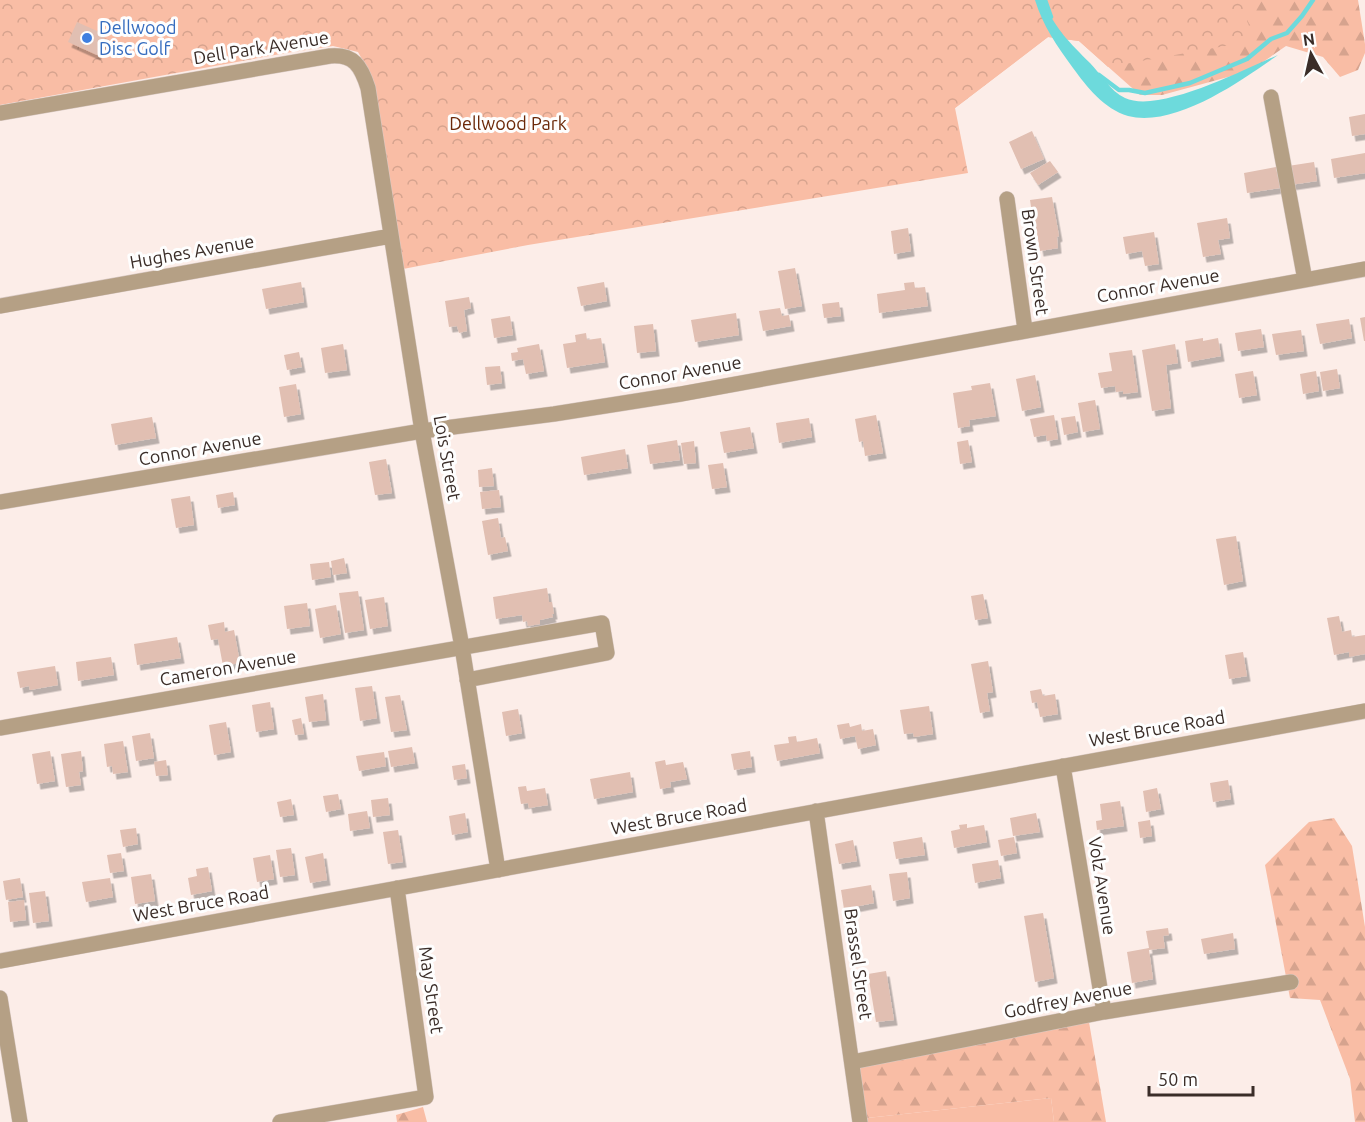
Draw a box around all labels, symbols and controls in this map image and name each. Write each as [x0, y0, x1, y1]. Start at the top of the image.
place label: Dellwood Disc Golf [99, 17, 177, 58]
north arrow [1281, 24, 1341, 84]
street label: Dell Park Avenue [192, 26, 330, 68]
text: N [1302, 29, 1316, 49]
marker: Dellwood Disc Golf [80, 31, 94, 45]
park label: Dellwood Park [449, 113, 567, 133]
street label: Brown Street [1019, 207, 1053, 316]
street label: Hughes Avenue [128, 230, 256, 272]
street label: Connor Avenue [1095, 264, 1221, 306]
street label: Connor Avenue [617, 351, 743, 393]
street label: Lois Street [431, 414, 465, 502]
street label: Connor Avenue [137, 427, 263, 469]
street label: Cameron Avenue [158, 645, 298, 689]
street label: West Bruce Road [1087, 706, 1226, 750]
street label: West Bruce Road [609, 794, 748, 838]
street label: Volz Avenue [1085, 835, 1121, 936]
street label: West Bruce Road [131, 881, 270, 925]
street label: Brassel Street [841, 907, 877, 1021]
street label: May Street [416, 945, 448, 1035]
street label: Godfrey Avenue [1002, 977, 1134, 1021]
scale bar [1149, 1059, 1252, 1097]
text: 50 m [1158, 1069, 1198, 1089]

